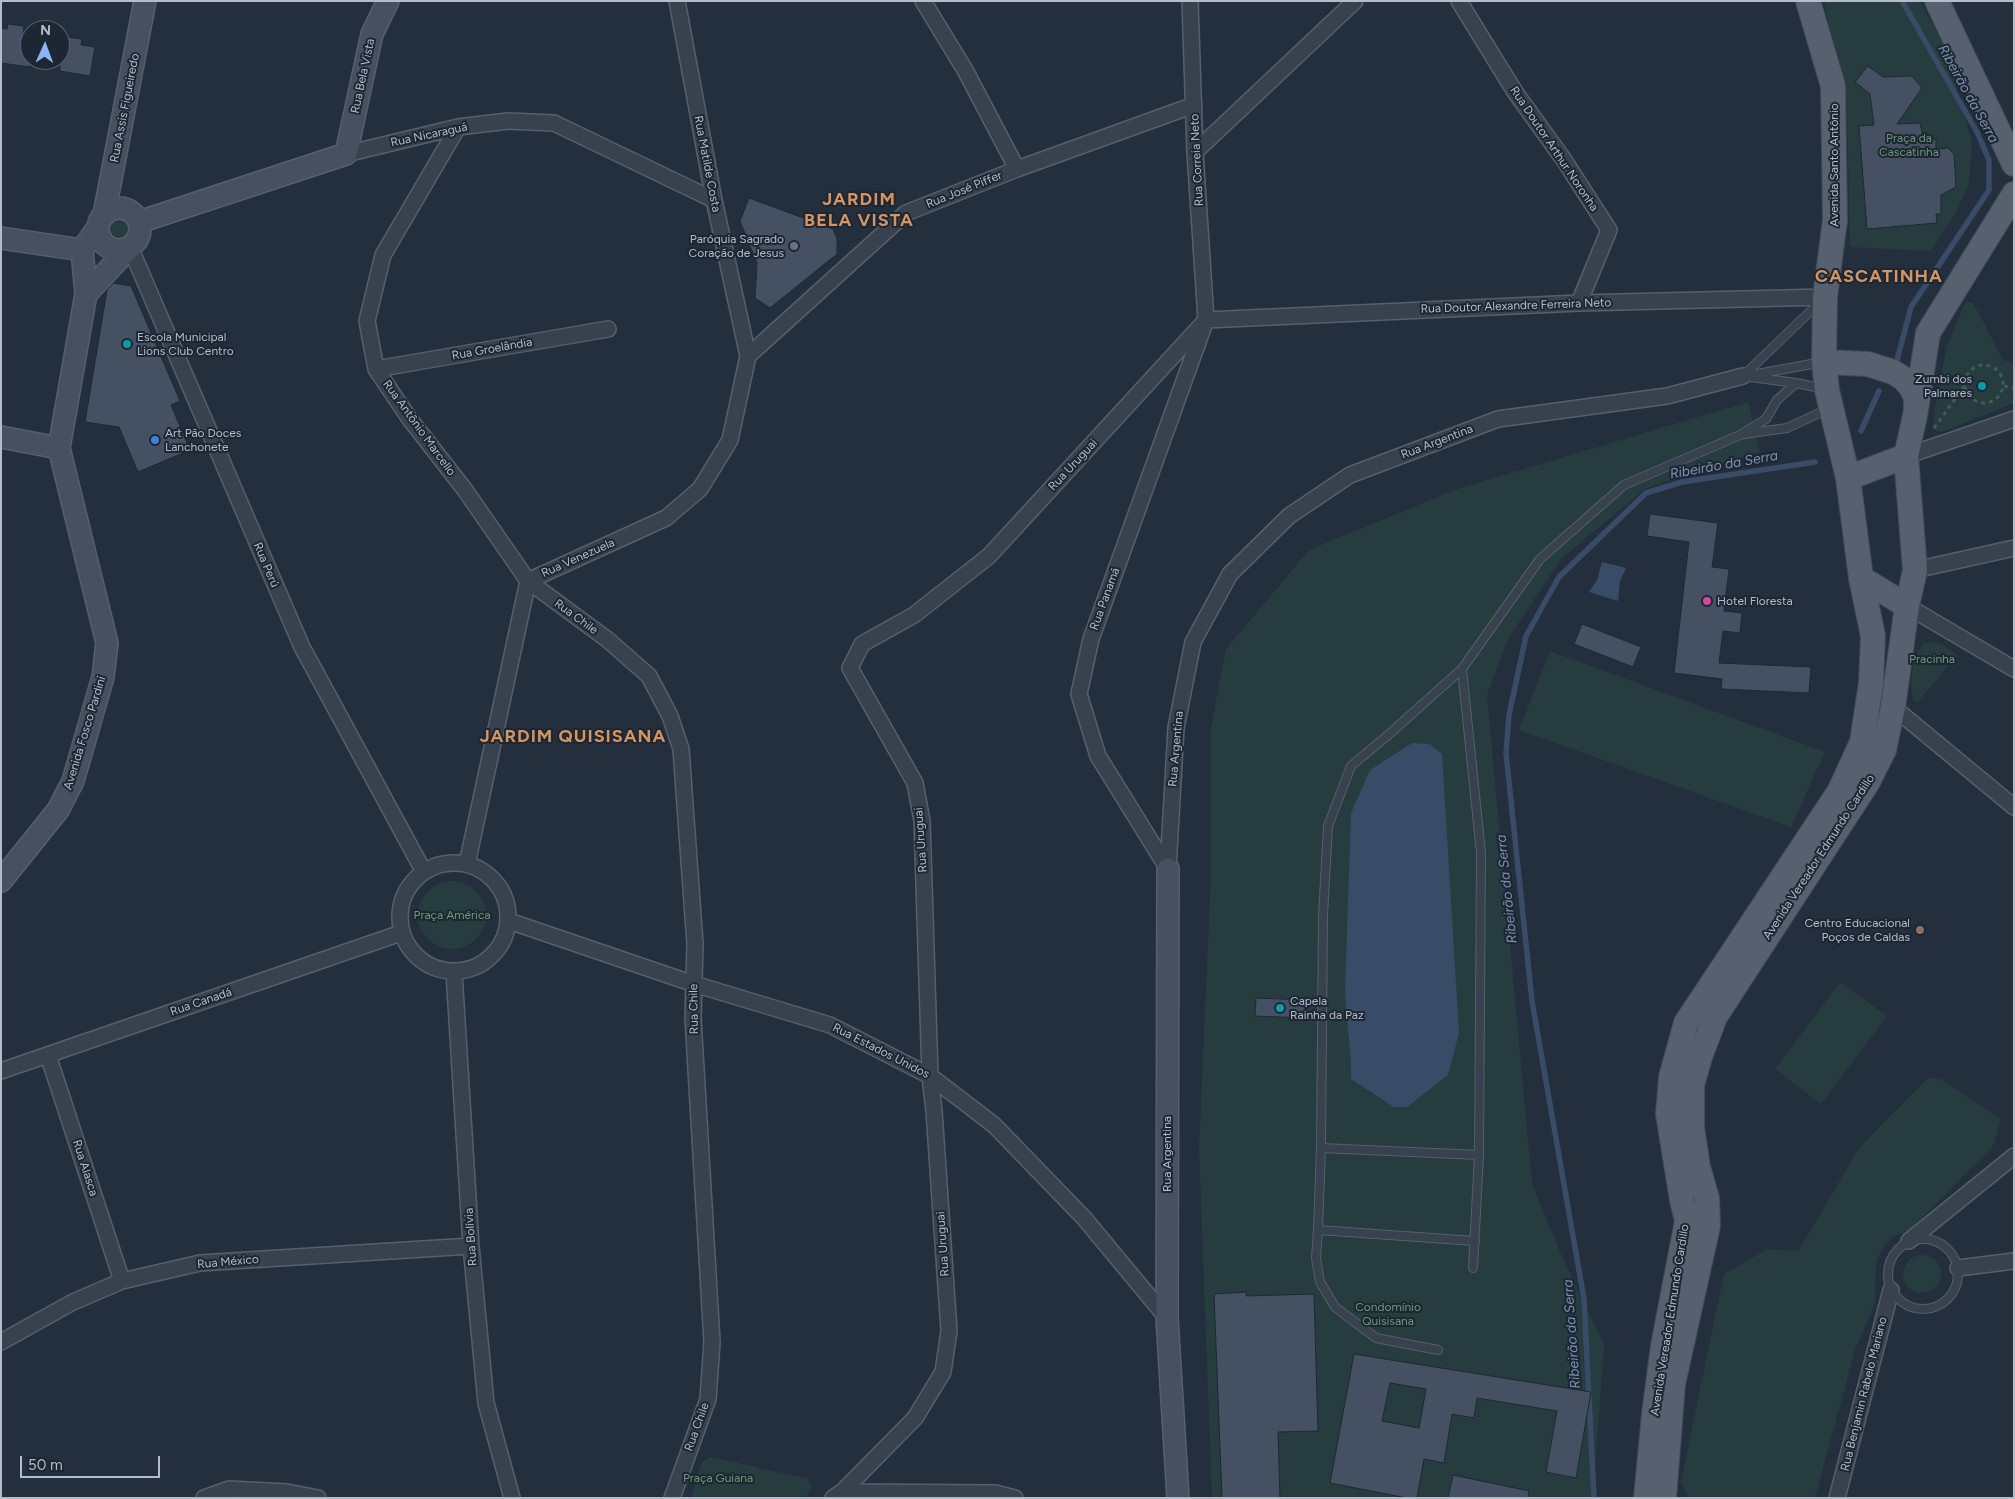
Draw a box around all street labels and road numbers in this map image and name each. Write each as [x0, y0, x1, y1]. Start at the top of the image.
street label: Rua Bela Vista [348, 37, 378, 115]
street label: Rua Assis Figueiredo [107, 52, 143, 164]
street label: Rua Doutor Arthur Noronha [1507, 84, 1601, 214]
street label: Avenida Santo Antônio [1827, 103, 1841, 227]
street label: Rua Correia Neto [1187, 113, 1207, 207]
street label: Rua Matilde Costa [691, 115, 723, 213]
street label: Rua Nicaraguá [389, 120, 469, 150]
street label: Rua José Piffer [924, 168, 1004, 212]
street label: Rua Doutor Alexandre Ferreira Neto [1420, 295, 1612, 317]
street label: Rua Groelândia [451, 335, 533, 363]
street label: Rua Antônio Marcello [379, 377, 459, 479]
street label: Rua Argentina [1399, 422, 1475, 462]
street label: Rua Uruguai [1046, 436, 1100, 494]
street label: Rua Venezuela [539, 535, 617, 581]
street label: Rua Perú [250, 540, 282, 590]
street label: Rua Panamá [1087, 566, 1123, 632]
street label: Rua Chile [551, 596, 601, 638]
street label: Avenida Fosco Pardini [61, 674, 109, 792]
street label: Rua Argentina [1166, 711, 1186, 787]
street label: Avenida Vereador Edmundo Cardillo [1760, 772, 1878, 942]
street label: Rua Uruguai [912, 807, 930, 873]
street label: Rua Chile [686, 984, 702, 1034]
street label: Rua Canadá [168, 985, 234, 1019]
street label: Rua Estados Unidos [830, 1020, 932, 1082]
street label: Rua Argentina [1160, 1116, 1174, 1192]
street label: Rua Alasca [69, 1138, 101, 1198]
street label: Rua Bolívia [462, 1207, 480, 1267]
street label: Rua Uruguai [934, 1211, 952, 1277]
street label: Avenida Vereador Edmundo Cardillo [1648, 1223, 1692, 1417]
street label: Rua México [197, 1252, 259, 1272]
street label: Rua Benjamin Rabelo Mariano [1838, 1315, 1890, 1473]
street label: Rua Chile [682, 1401, 712, 1453]

